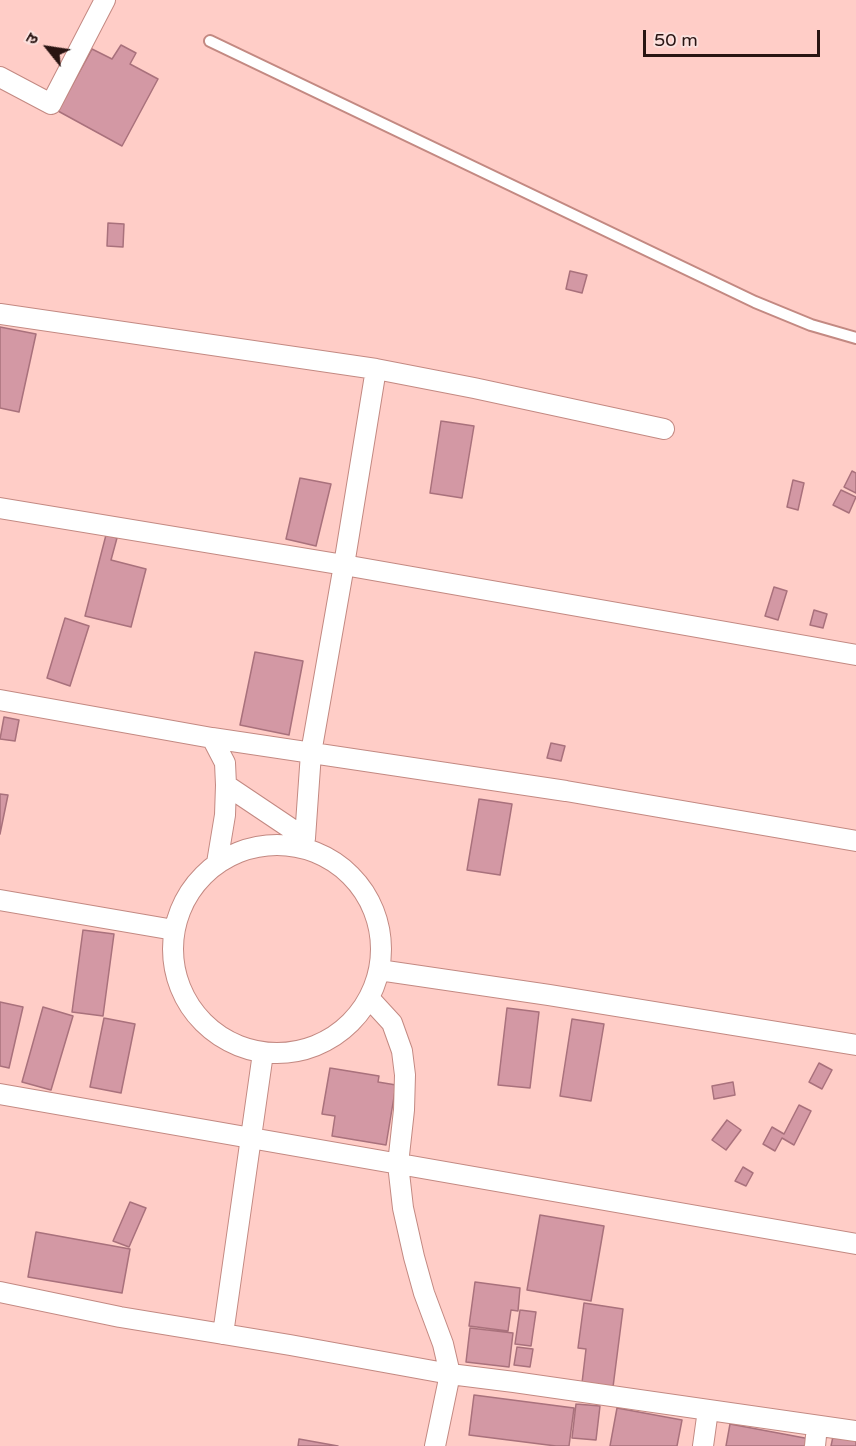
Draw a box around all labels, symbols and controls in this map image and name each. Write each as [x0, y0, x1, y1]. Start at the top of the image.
north arrow [18, 18, 78, 78]
scale bar [646, 18, 823, 56]
text: 50 m [654, 29, 698, 51]
text: उ [21, 30, 43, 48]

